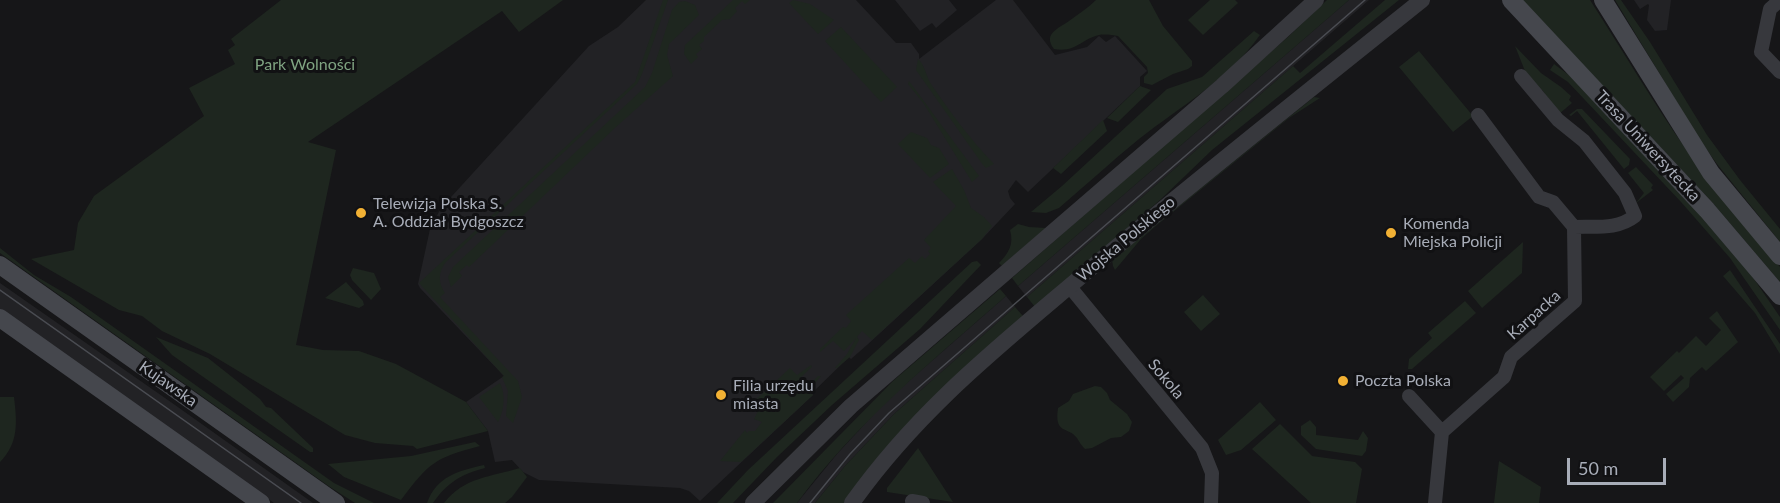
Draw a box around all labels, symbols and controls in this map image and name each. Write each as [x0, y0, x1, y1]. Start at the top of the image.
park label: Park Wolności [255, 55, 355, 75]
street label: Trasa Uniwersytecka [1592, 87, 1704, 205]
street label: Wojska Polskiego [1073, 192, 1179, 286]
place label: Telewizja Polska S. A. Oddział Bydgoszcz [373, 194, 524, 232]
marker: Telewizja Polska S. A. Oddział Bydgoszcz [354, 206, 368, 220]
place label: Komenda Miejska Policji [1403, 214, 1502, 252]
marker: Komenda Miejska Policji [1384, 226, 1398, 240]
street label: Karpacka [1503, 286, 1565, 344]
street label: Sokola [1144, 355, 1188, 403]
street label: Kujawska [135, 357, 201, 411]
place label: Poczta Polska [1355, 371, 1451, 391]
marker: Poczta Polska [1336, 374, 1350, 388]
place label: Filia urzędu miasta [733, 376, 814, 414]
marker: Filia urzędu miasta [714, 388, 728, 402]
scale bar [1570, 446, 1669, 484]
text: 50 m [1578, 457, 1618, 479]

